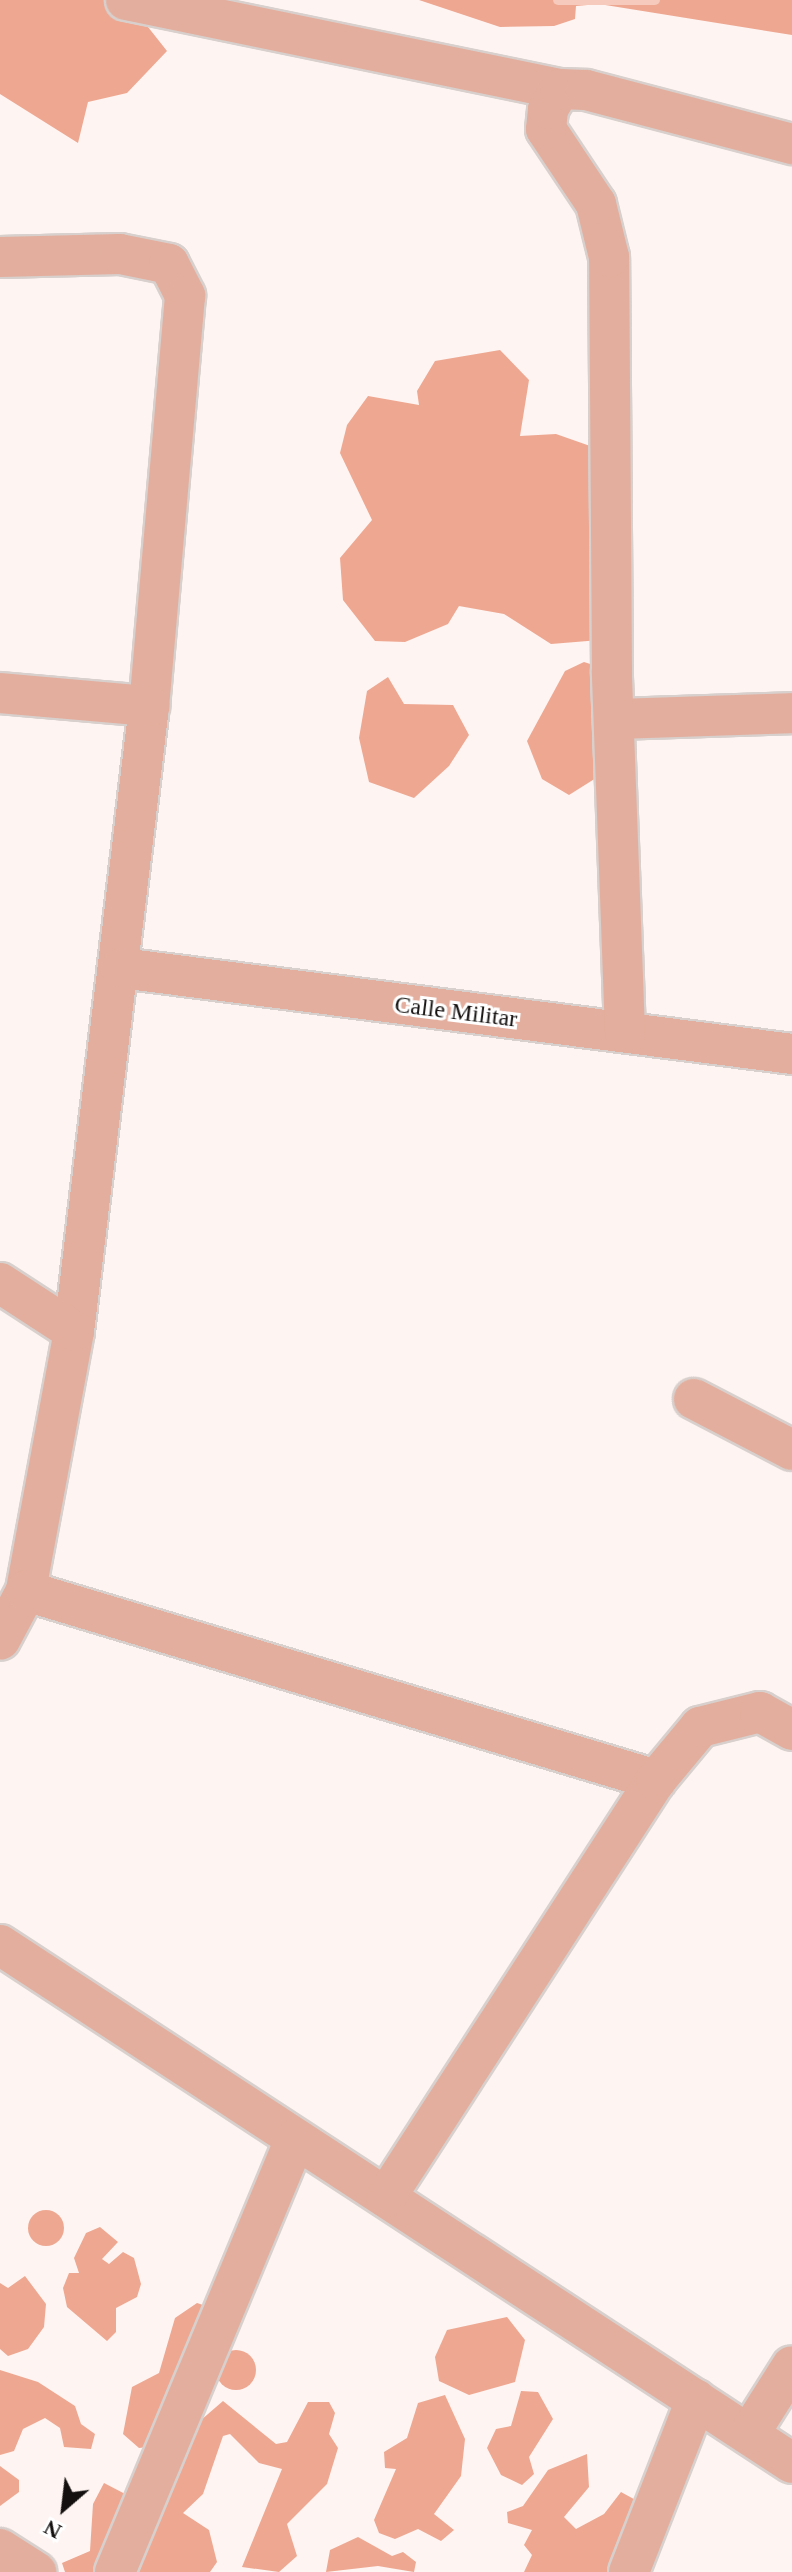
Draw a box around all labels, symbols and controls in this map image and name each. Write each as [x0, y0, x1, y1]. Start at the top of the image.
street label: Calle Militar [393, 990, 519, 1034]
north arrow [24, 2468, 104, 2548]
text: N [40, 2515, 65, 2544]

